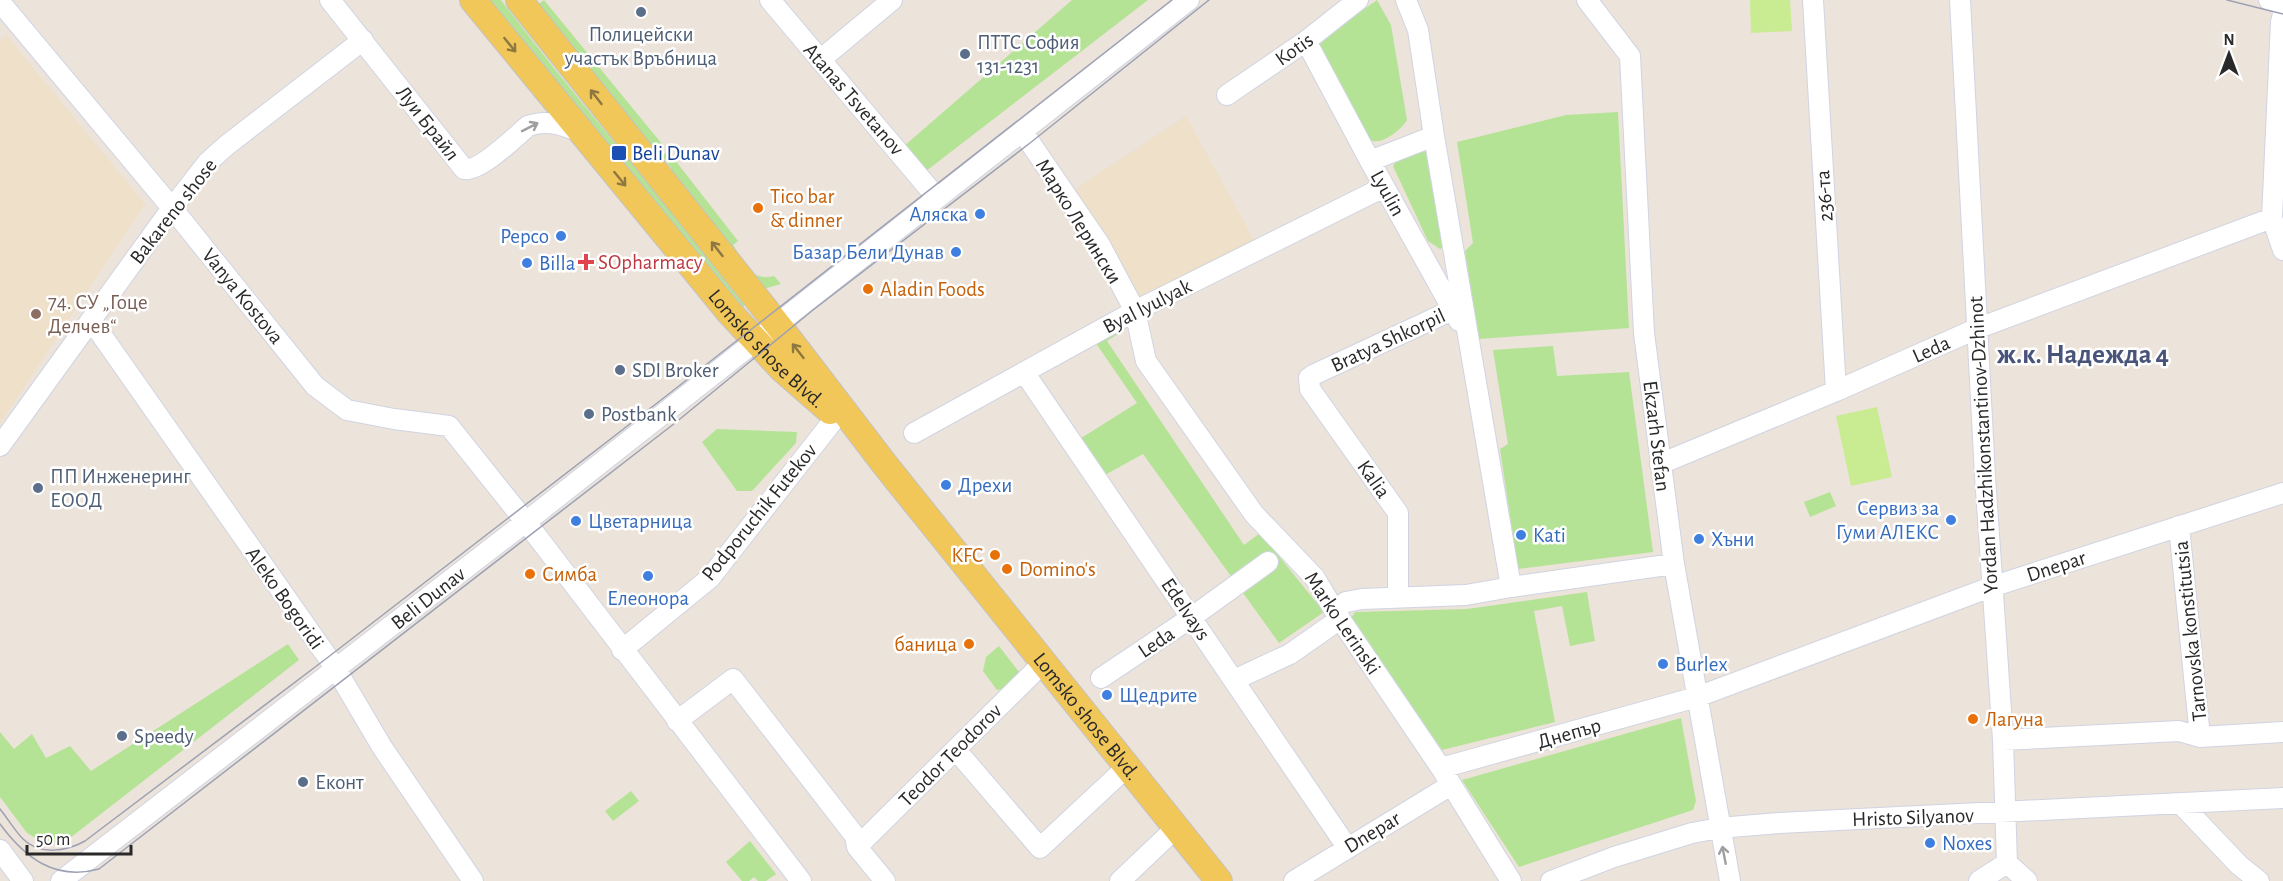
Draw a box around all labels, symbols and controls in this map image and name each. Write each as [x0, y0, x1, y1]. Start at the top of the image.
marker: Полицейски участък Връбница [634, 5, 648, 19]
place label: Полицейски участък Връбница [564, 24, 718, 69]
north arrow [2199, 24, 2259, 84]
street label: Kotis [1272, 29, 1317, 70]
place label: ПТТС София 131-1231 [977, 32, 1080, 77]
text: N [2223, 32, 2235, 48]
one-way arrow [503, 37, 517, 52]
street label: Atanas Tsvetanov [800, 39, 908, 159]
marker: ПТТС София 131-1231 [958, 47, 972, 61]
street label: Луи Брайл [392, 82, 463, 165]
one-way arrow [589, 89, 602, 105]
one-way arrow [521, 121, 539, 133]
place label: Beli Dunav [632, 143, 720, 164]
marker: Beli Dunav [610, 144, 628, 162]
street label: Bakareno shose [126, 155, 221, 268]
street label: Марко Лерински [1032, 155, 1125, 288]
street label: Lyulin [1366, 167, 1409, 220]
street label: 236-та [1812, 169, 1837, 222]
one-way arrow [613, 170, 626, 186]
place label: Tico bar & dinner [770, 186, 842, 231]
marker: Tico bar & dinner [751, 201, 765, 215]
place label: Аляска [909, 204, 968, 225]
marker: Аляска [973, 207, 987, 221]
place label: Pepco [500, 226, 549, 247]
marker: Pepco [554, 229, 568, 243]
one-way arrow [711, 242, 724, 258]
place label: Базар Бели Дунав [792, 242, 944, 263]
street label: Vanya Kostova [198, 245, 288, 348]
marker: Базар Бели Дунав [949, 245, 963, 259]
place label: SOpharmacy [598, 252, 703, 273]
place label: Billa [539, 253, 576, 274]
marker: SOpharmacy [579, 255, 593, 269]
marker: Billa [520, 256, 534, 270]
street label: Byal lyulyak [1100, 275, 1195, 338]
place label: Aladin Foods [880, 279, 985, 300]
marker: Aladin Foods [861, 282, 875, 296]
street label: Lomsko shose Blvd. [704, 285, 828, 412]
place label: 74. СУ „Гоце Делчев“ [48, 292, 148, 337]
street label: Yordan Hadzhikonstantinov-Dzhinot [1965, 295, 2002, 594]
street label: Bratya Shkorpil [1328, 305, 1449, 376]
marker: 74. СУ „Гоце Делчев“ [29, 307, 43, 321]
street label: Leda [1909, 332, 1953, 367]
district label: ж.к. Надежда 4 [1997, 341, 2169, 368]
one-way arrow [791, 343, 804, 359]
place label: SDI Broker [632, 360, 719, 381]
marker: SDI Broker [613, 363, 627, 377]
street label: Ekzarh Stefan [1639, 379, 1674, 493]
place label: Postbank [601, 404, 677, 425]
marker: Postbank [582, 407, 596, 421]
street label: Podporuchik Futekov [698, 440, 821, 585]
street label: Kalia [1353, 456, 1394, 502]
place label: ПП Инженеринг ЕООД [50, 466, 191, 511]
place label: Дрехи [958, 475, 1012, 496]
marker: Дрехи [939, 478, 953, 492]
marker: ПП Инженеринг ЕООД [31, 481, 45, 495]
place label: Сервиз за Гуми АЛЕКС [1836, 498, 1939, 543]
place label: Цветарница [588, 511, 693, 532]
marker: Сервиз за Гуми АЛЕКС [1944, 513, 1958, 527]
marker: Цветарница [569, 514, 583, 528]
place label: Kati [1533, 525, 1566, 546]
marker: Kati [1514, 528, 1528, 542]
place label: Хъни [1711, 529, 1755, 550]
marker: Хъни [1692, 532, 1706, 546]
street label: Tarnovska konstitutsia [2171, 539, 2210, 722]
street label: Aleko Bogoridi [242, 543, 327, 653]
place label: KFC [952, 545, 983, 566]
street label: Dnepar [2024, 547, 2089, 586]
marker: KFC [988, 548, 1002, 562]
place label: Domino's [1019, 559, 1096, 580]
marker: Domino's [1000, 562, 1014, 576]
street label: Beli Dunav [387, 563, 469, 634]
place label: Симба [542, 564, 597, 585]
marker: Симба [523, 567, 537, 581]
street label: Marko Lerinski [1301, 568, 1385, 678]
marker: Елеонора [641, 569, 655, 583]
street label: Edelvays [1157, 574, 1214, 644]
place label: Елеонора [607, 588, 689, 609]
street label: Leda [1134, 623, 1178, 662]
place label: баница [894, 634, 957, 655]
marker: баница [962, 637, 976, 651]
street label: Lomsko shose Blvd. [1029, 649, 1144, 784]
place label: Burlex [1675, 654, 1728, 675]
marker: Burlex [1656, 657, 1670, 671]
place label: Щедрите [1119, 685, 1197, 706]
marker: Щедрите [1100, 688, 1114, 702]
street label: Teodor Teodorov [895, 700, 1006, 811]
place label: Лагуна [1985, 709, 2044, 730]
marker: Лагуна [1966, 712, 1980, 726]
street label: Днепър [1535, 714, 1603, 753]
place label: Speedy [134, 726, 194, 747]
marker: Speedy [115, 729, 129, 743]
place label: Еконт [315, 772, 364, 793]
marker: Еконт [296, 775, 310, 789]
street label: Hristo Silyanov [1852, 805, 1974, 830]
street label: Dnepar [1341, 808, 1404, 857]
scale bar [27, 818, 130, 856]
text: 50 m [36, 831, 70, 849]
place label: Noxes [1942, 833, 1992, 854]
marker: Noxes [1923, 836, 1937, 850]
one-way arrow [1718, 845, 1729, 865]

